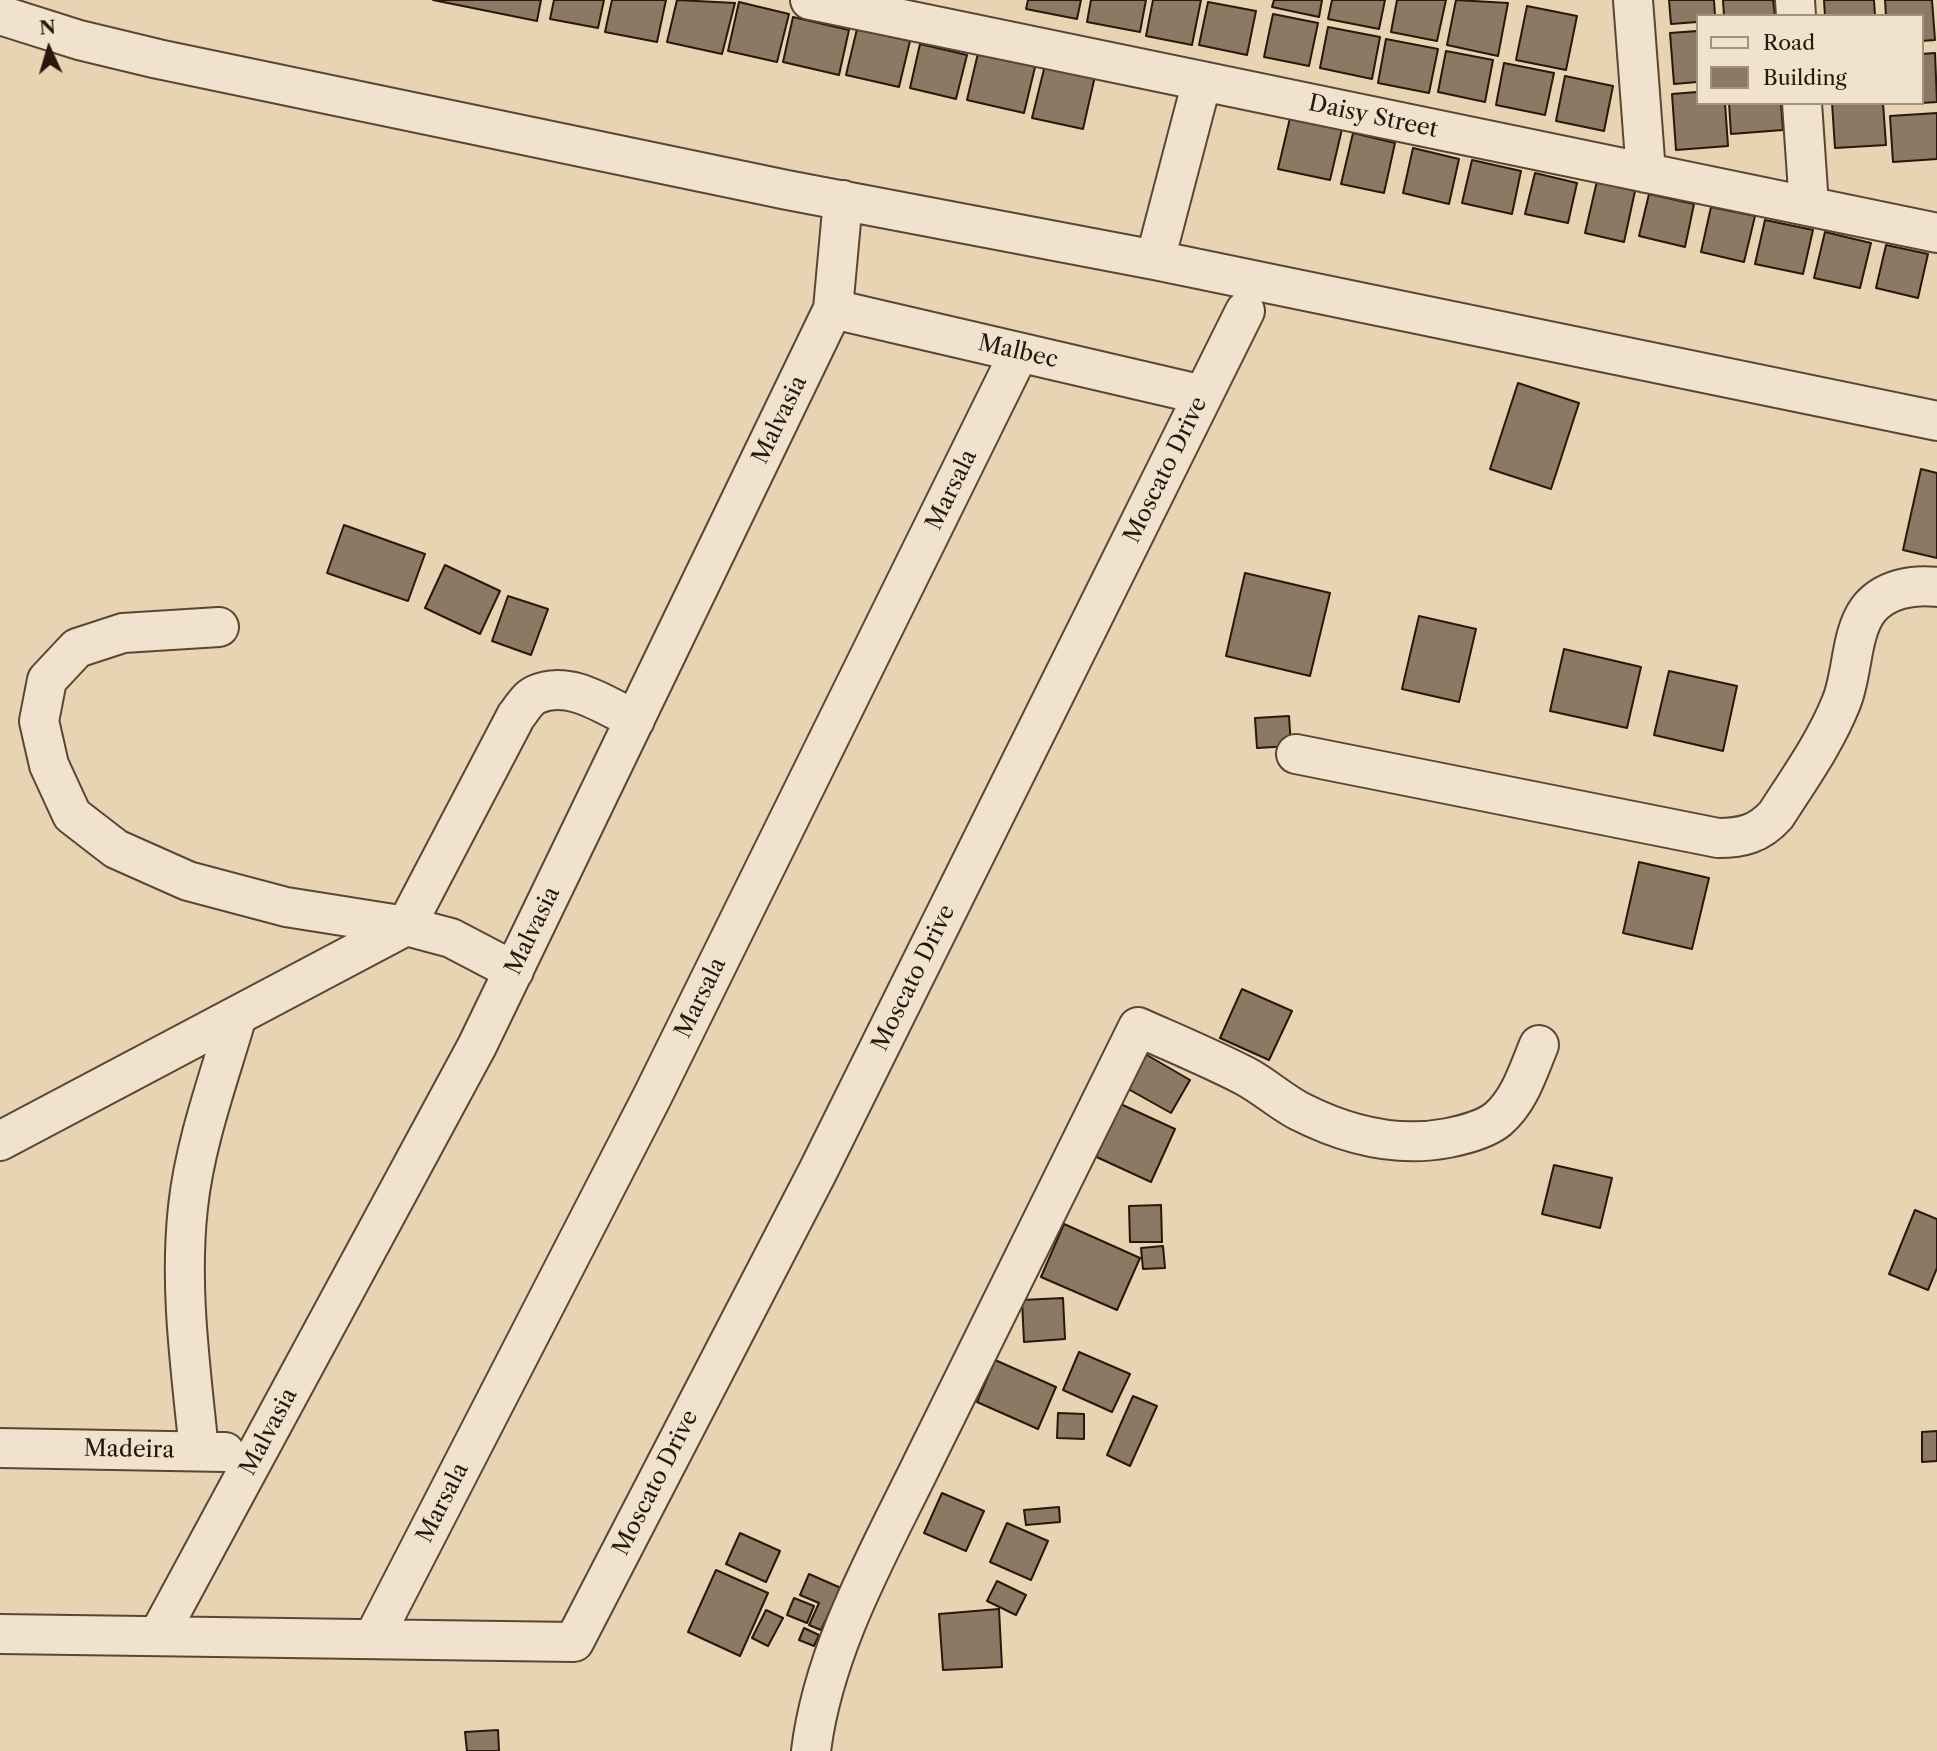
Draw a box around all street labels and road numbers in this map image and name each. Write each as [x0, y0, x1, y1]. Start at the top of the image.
street label: Daisy Street [1306, 90, 1440, 144]
street label: Malbec [976, 329, 1060, 375]
street label: Malvasia [747, 371, 813, 469]
street label: Moscato Drive [1119, 392, 1213, 548]
street label: Marsala [921, 445, 983, 535]
street label: Malvasia [500, 882, 566, 980]
street label: Moscato Drive [867, 900, 961, 1056]
street label: Marsala [670, 953, 732, 1043]
street label: Malvasia [235, 1384, 303, 1480]
street label: Moscato Drive [608, 1406, 704, 1560]
street label: Madeira [83, 1435, 175, 1465]
street label: Marsala [411, 1458, 475, 1548]

